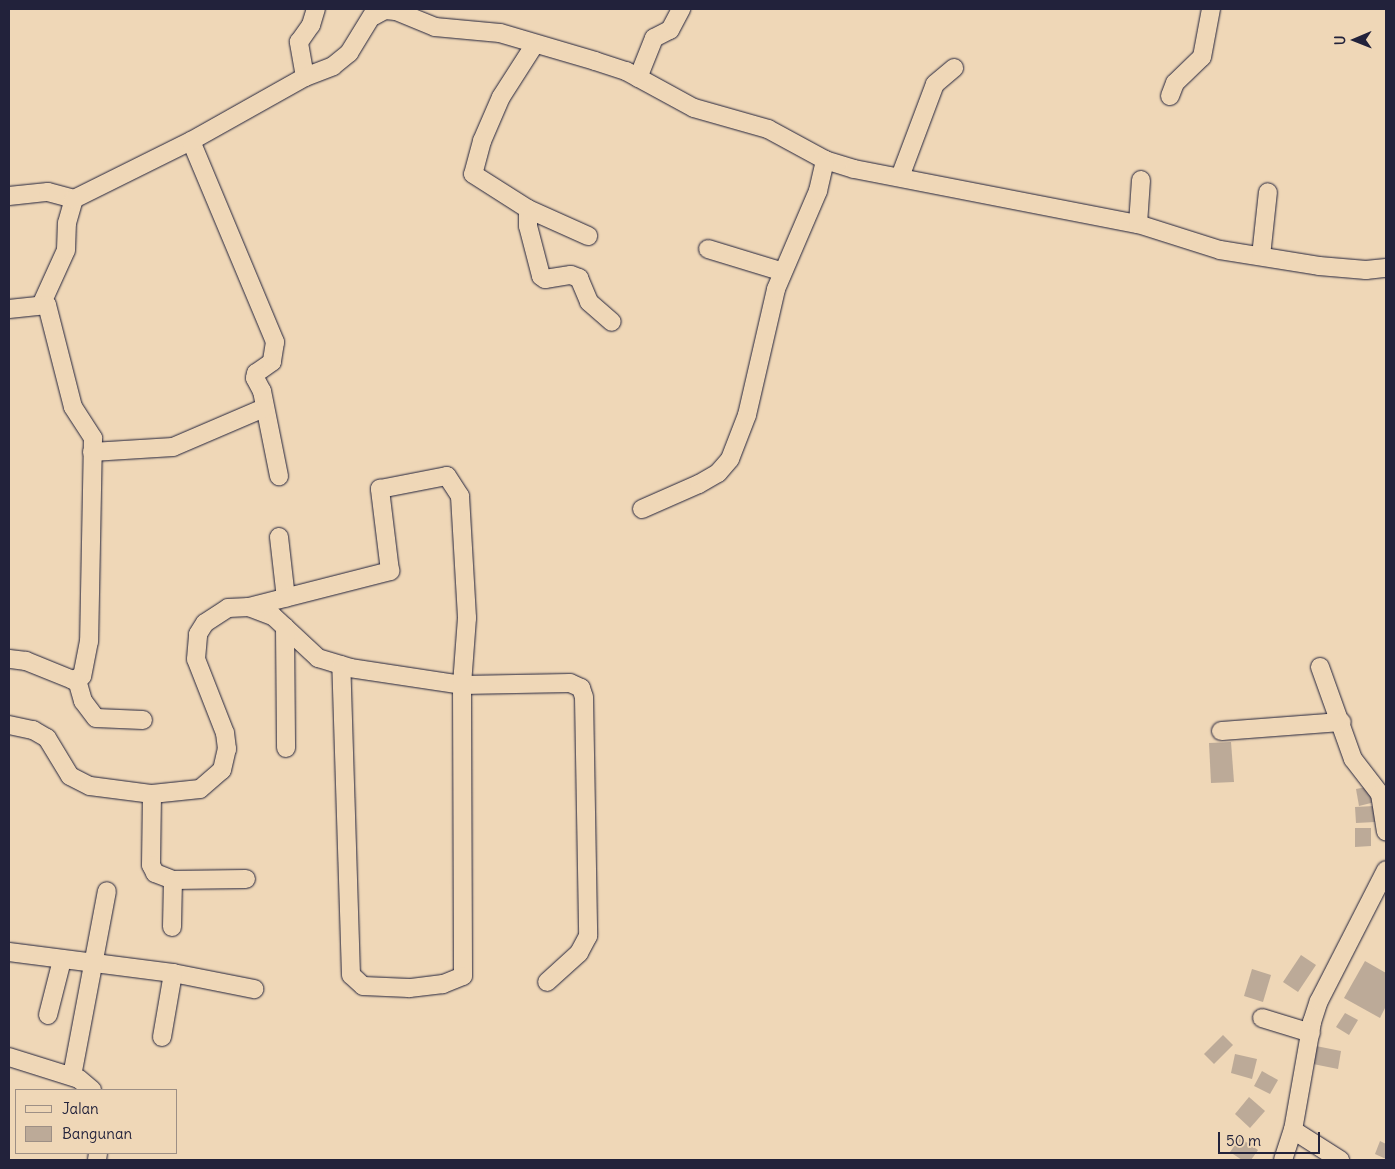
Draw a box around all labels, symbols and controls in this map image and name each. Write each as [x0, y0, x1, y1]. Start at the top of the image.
north arrow [1330, 15, 1380, 65]
text: U [1331, 35, 1349, 45]
legend [15, 1089, 178, 1154]
text: Jalan [62, 1099, 99, 1118]
scale bar [1220, 1122, 1322, 1154]
text: Bangunan [62, 1124, 132, 1143]
text: 50 m [1226, 1131, 1261, 1150]

